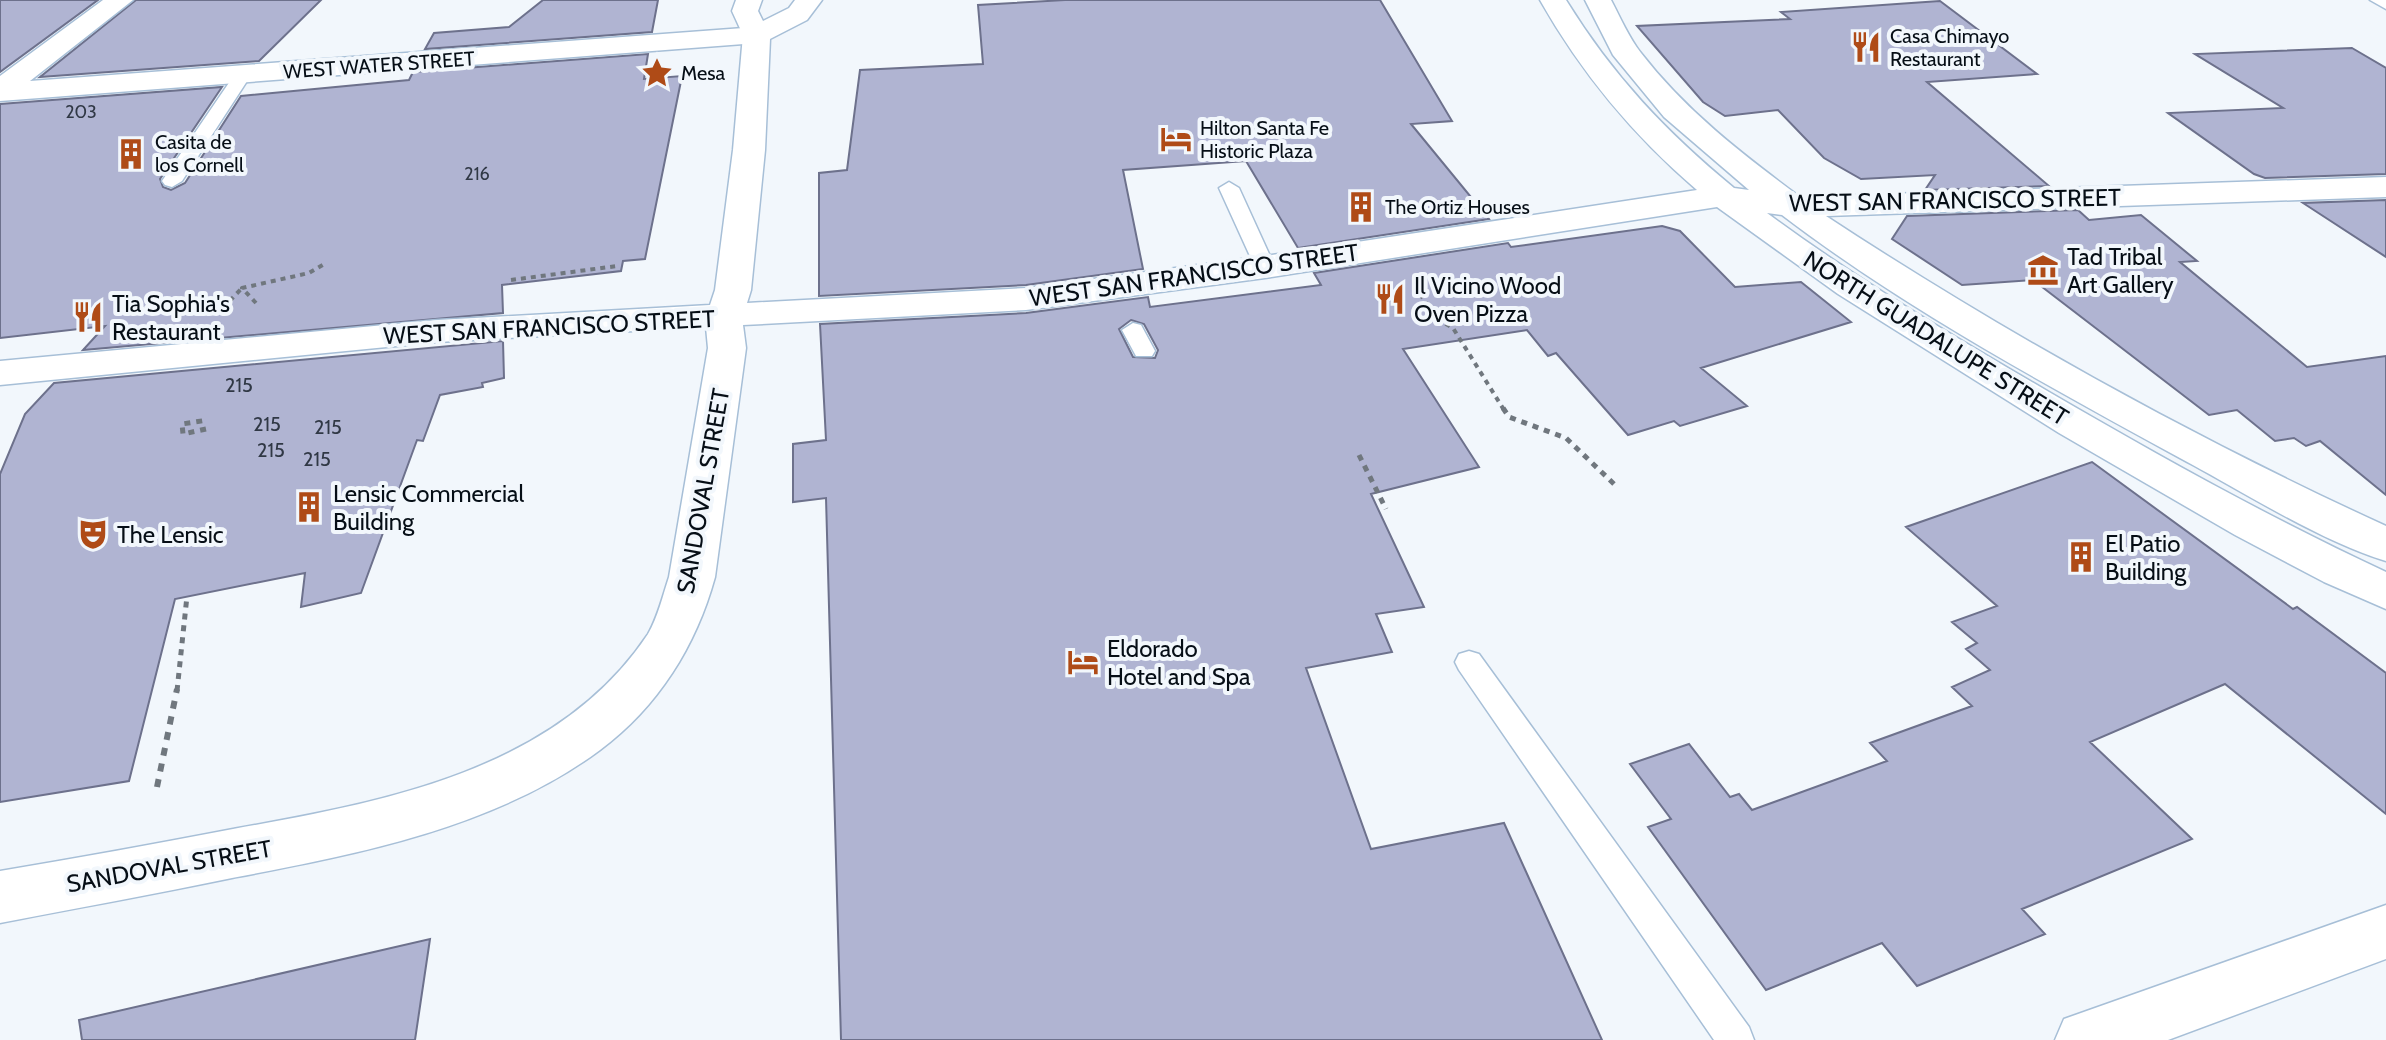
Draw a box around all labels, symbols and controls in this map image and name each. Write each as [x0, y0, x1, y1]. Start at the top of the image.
place label: Casa Chimayo Restaurant [1890, 24, 2009, 71]
restaurant icon: Casa Chimayo Restaurant [1849, 30, 1883, 64]
street label: WEST WATER STREET [283, 46, 476, 84]
place icon: Mesa [640, 56, 674, 90]
place label: Mesa [681, 61, 726, 85]
house number: 203 [65, 101, 97, 123]
place label: Hilton Santa Fe Historic Plaza [1200, 116, 1329, 163]
hotel icon: Hilton Santa Fe Historic Plaza [1159, 122, 1193, 156]
place label: Casita de los Cornell [155, 130, 244, 177]
building icon: Casita de los Cornell [114, 137, 148, 171]
house number: 216 [464, 163, 490, 185]
street label: WEST SAN FRANCISCO STREET [1789, 183, 2121, 217]
building icon: The Ortiz Houses [1344, 190, 1378, 224]
place label: The Ortiz Houses [1385, 195, 1530, 219]
street label: WEST SAN FRANCISCO STREET [1028, 238, 1361, 312]
place label: Tad Tribal Art Gallery [2067, 242, 2174, 299]
street label: NORTH GUADALUPE STREET [1798, 244, 2074, 432]
museum icon: Tad Tribal Art Gallery [2026, 253, 2060, 287]
place label: Il Vicino Wood Oven Pizza [1414, 271, 1561, 328]
restaurant icon: Il Vicino Wood Oven Pizza [1373, 282, 1407, 316]
place label: Tia Sophia's Restaurant [112, 289, 230, 346]
restaurant icon: Tia Sophia's Restaurant [71, 300, 105, 334]
street label: WEST SAN FRANCISCO STREET [382, 304, 716, 350]
house number: 215 [225, 373, 253, 397]
street label: SANDOVAL STREET [671, 386, 735, 596]
house number: 215 [253, 412, 281, 436]
house number: 215 [314, 415, 342, 439]
house number: 215 [257, 438, 285, 462]
house number: 215 [303, 447, 331, 471]
place label: Lensic Commercial Building [333, 479, 525, 536]
building icon: Lensic Commercial Building [292, 490, 326, 524]
theatre icon: The Lensic [76, 517, 110, 551]
place label: The Lensic [117, 520, 224, 549]
place label: El Patio Building [2105, 529, 2187, 586]
building icon: El Patio Building [2064, 540, 2098, 574]
place label: Eldorado Hotel and Spa [1107, 634, 1251, 691]
hotel icon: Eldorado Hotel and Spa [1066, 645, 1100, 679]
street label: SANDOVAL STREET [64, 834, 274, 898]

